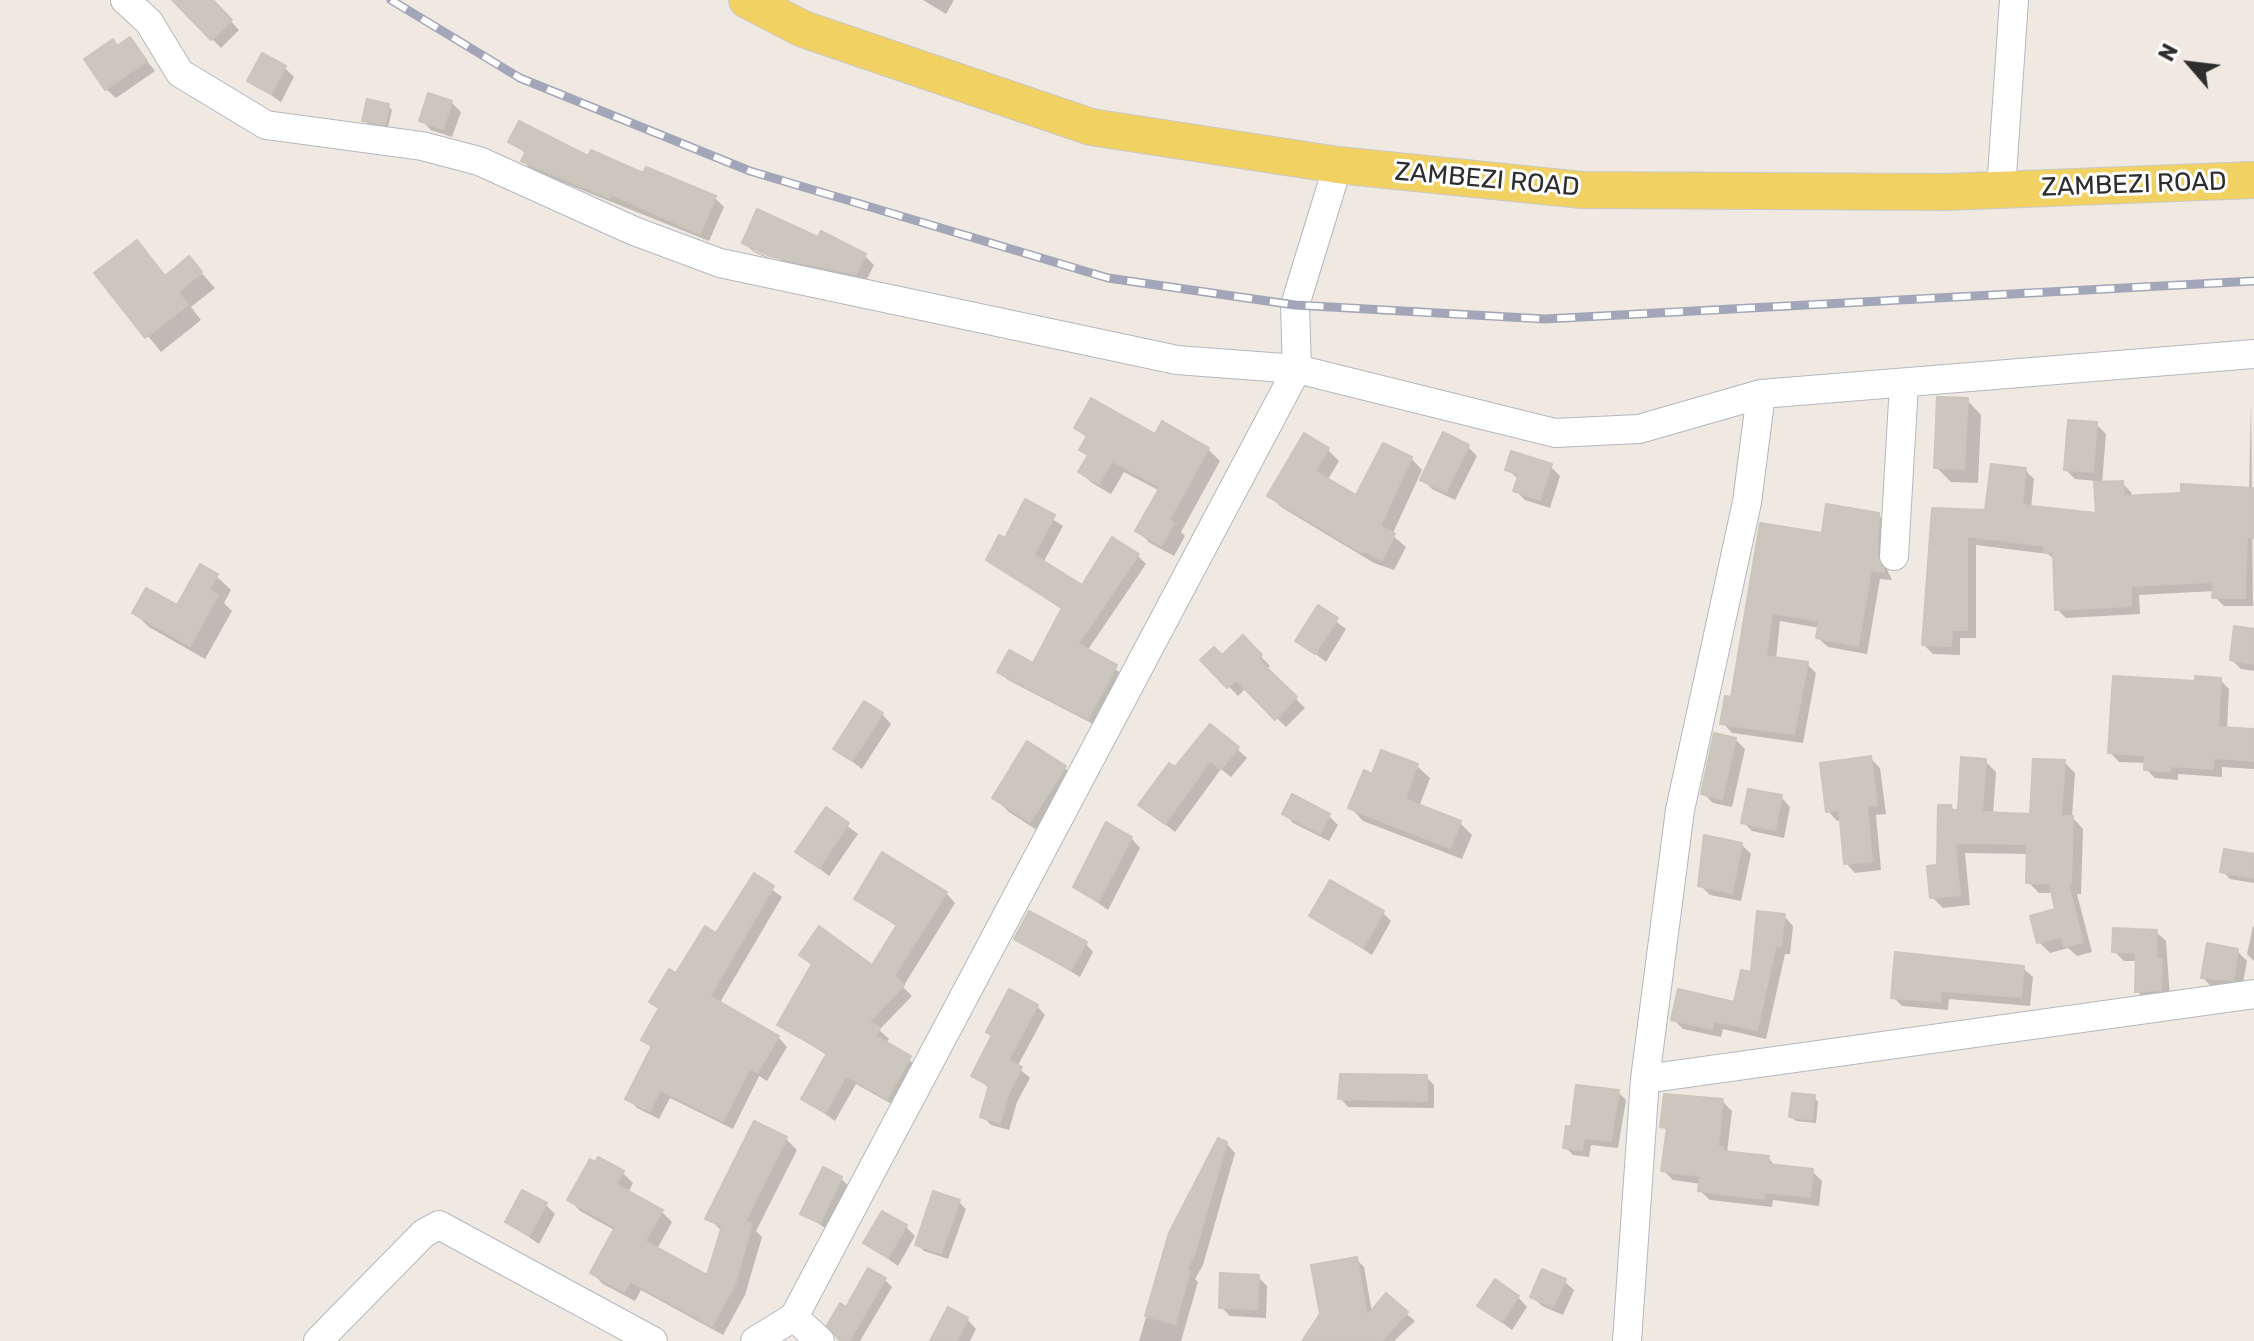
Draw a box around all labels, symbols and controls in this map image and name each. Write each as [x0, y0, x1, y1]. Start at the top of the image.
north arrow [2150, 24, 2230, 104]
text: N [2153, 39, 2184, 66]
street label: ZAMBEZI ROAD [1393, 156, 1581, 204]
street label: ZAMBEZI ROAD [2041, 166, 2227, 204]

